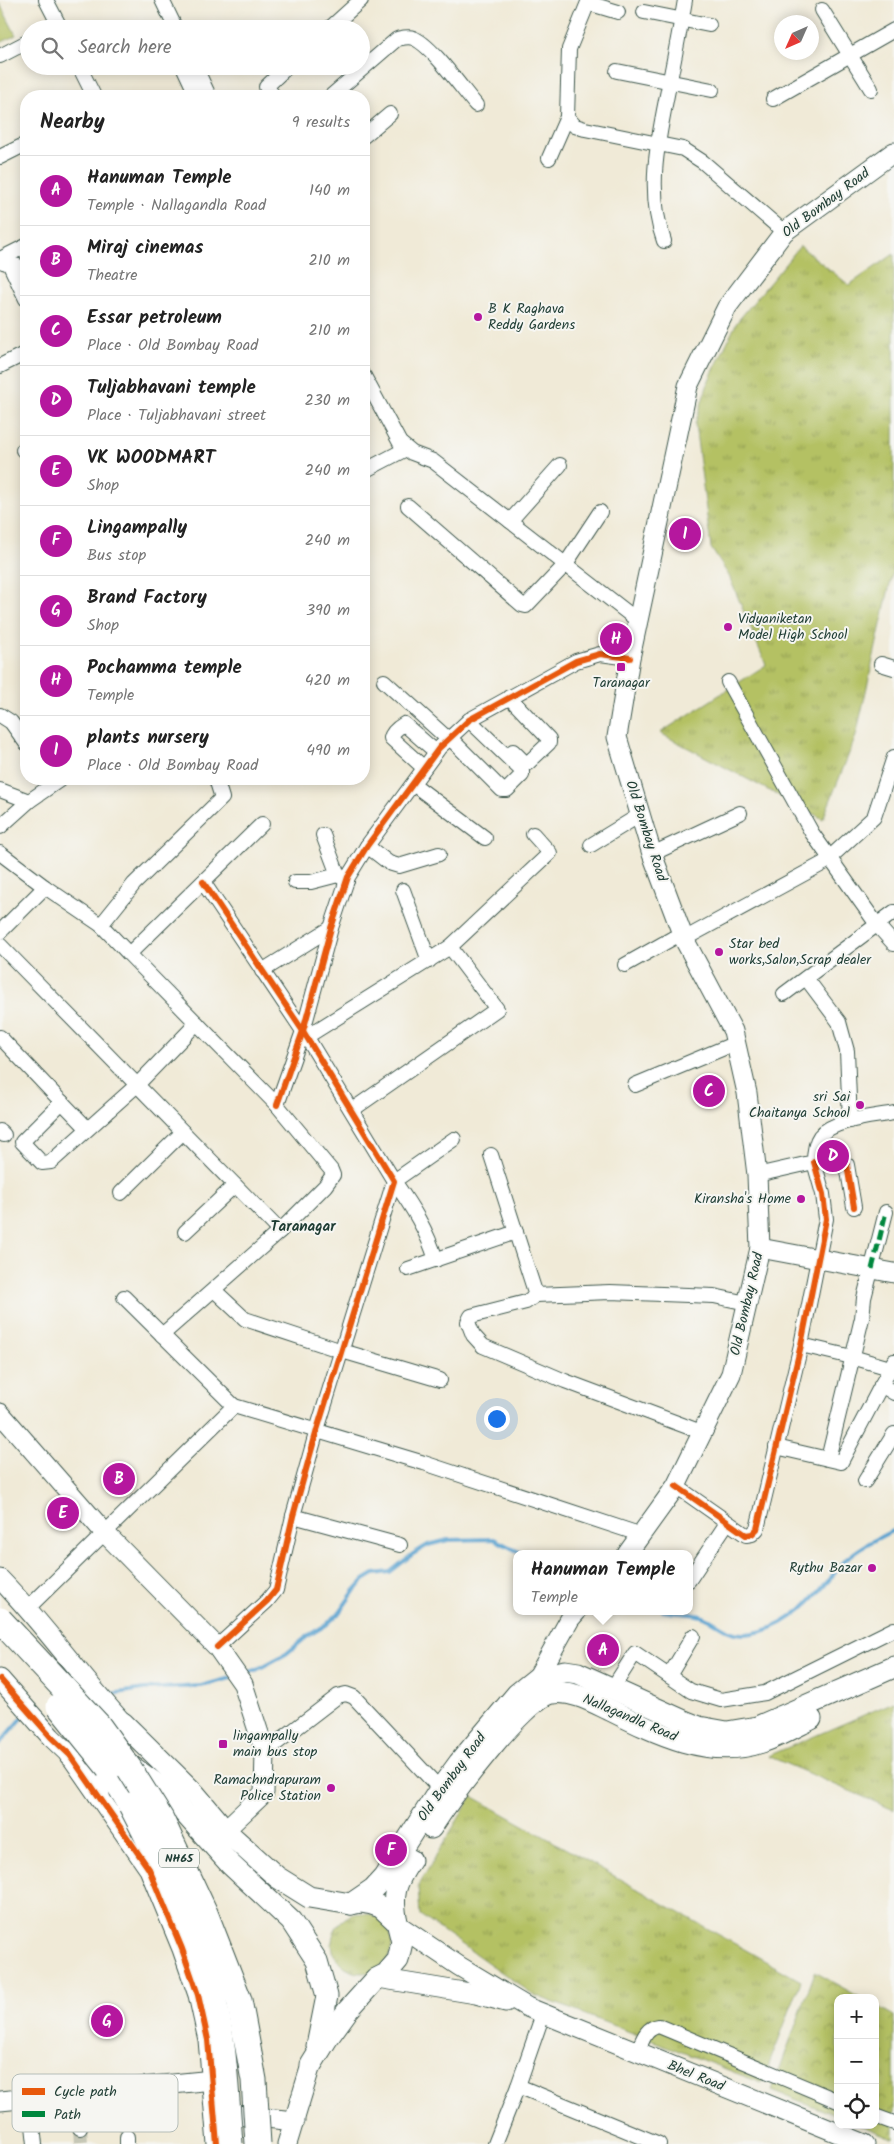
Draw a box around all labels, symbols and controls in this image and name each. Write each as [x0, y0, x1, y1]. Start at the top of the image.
north arrow [774, 15, 819, 60]
search box [20, 20, 370, 75]
text: Search here [78, 33, 172, 63]
icon: search [38, 34, 66, 62]
text: Nearby [40, 106, 105, 139]
text: 9 results [292, 110, 350, 135]
street label: Old Bombay Road [777, 162, 875, 243]
text: Hanuman Temple [87, 163, 232, 193]
text: A [51, 178, 61, 203]
text: 140 m [309, 178, 350, 203]
text: Temple · Nallagandla Road [87, 193, 266, 218]
text: Miraj cinemas [87, 233, 203, 263]
text: B [51, 248, 61, 273]
text: 210 m [309, 248, 350, 273]
text: Theatre [87, 263, 138, 288]
place label: B K Raghava Reddy Gardens [488, 298, 575, 336]
text: Essar petroleum [87, 303, 222, 333]
marker: B K Raghava Reddy Gardens [472, 311, 484, 323]
text: C [51, 318, 61, 343]
text: 210 m [309, 318, 350, 343]
text: Place · Old Bombay Road [87, 333, 258, 358]
text: Tuljabhavani temple [87, 373, 256, 403]
text: D [51, 388, 61, 413]
text: 230 m [304, 388, 350, 413]
text: Place · Tuljabhavani street [87, 403, 266, 428]
text: VK WOODMART [87, 443, 215, 473]
text: E [52, 458, 60, 483]
text: 240 m [305, 458, 350, 483]
text: Shop [87, 473, 119, 498]
text: Lingampally [87, 513, 187, 543]
pin: I [669, 515, 701, 553]
text: F [52, 528, 60, 553]
text: 240 m [305, 528, 350, 553]
text: Bus stop [87, 543, 146, 568]
text: Brand Factory [87, 583, 207, 613]
text: G [51, 598, 61, 623]
text: 390 m [306, 598, 350, 623]
place label: Vidyaniketan Model High School [738, 608, 848, 646]
text: Shop [87, 613, 119, 638]
pin: H [600, 620, 632, 658]
marker: Vidyaniketan Model High School [722, 621, 734, 633]
text: Pochamma temple [87, 653, 242, 683]
marker: Taranagar [615, 661, 627, 673]
text: H [51, 668, 61, 693]
text: 420 m [305, 668, 350, 693]
place label: Taranagar [592, 672, 651, 694]
text: Temple [87, 683, 134, 708]
text: plants nursery [87, 723, 209, 753]
text: I [54, 738, 58, 763]
text: 490 m [306, 738, 350, 763]
text: Place · Old Bombay Road [87, 753, 258, 778]
street label: Old Bombay Road [619, 778, 673, 885]
place label: Star bed works,Salon,Scrap dealer [729, 933, 872, 971]
marker: Star bed works,Salon,Scrap dealer [713, 946, 725, 958]
pin: C [693, 1072, 725, 1110]
place label: sri Sai Chaitanya School [749, 1086, 851, 1124]
marker: sri Sai Chaitanya School [854, 1099, 866, 1111]
pin: D [817, 1137, 849, 1175]
place label: Kiransha's Home [694, 1188, 792, 1210]
marker: Kiransha's Home [795, 1193, 807, 1205]
district label: Taranagar [270, 1215, 336, 1239]
street label: Old Bombay Road [724, 1249, 770, 1358]
your location [484, 1406, 510, 1432]
pin: B [103, 1460, 135, 1498]
pin: E [47, 1494, 79, 1532]
popup [513, 1550, 693, 1615]
text: Hanuman Temple [531, 1555, 675, 1585]
place label: Rythu Bazar [789, 1557, 863, 1579]
marker: Rythu Bazar [866, 1562, 878, 1574]
text: Temple [531, 1585, 578, 1610]
pin: A [587, 1631, 619, 1669]
street label: Nallagandla Road [579, 1688, 682, 1748]
place label: lingampally main bus stop [233, 1725, 318, 1763]
street label: Old Bombay Road [412, 1727, 492, 1826]
marker: lingampally main bus stop [217, 1738, 229, 1750]
place label: Ramachndrapuram Police Station [213, 1769, 321, 1807]
marker: Ramachndrapuram Police Station [325, 1782, 337, 1794]
pin: F [375, 1831, 407, 1869]
road number: NH65 [159, 1849, 199, 1868]
map controls [834, 1994, 879, 2129]
button: + [834, 1994, 879, 2039]
pin: G [91, 2002, 123, 2040]
button: − [834, 2039, 879, 2084]
street label: Bhel Road [664, 2055, 729, 2098]
legend [12, 2074, 178, 2132]
text: Cycle path [54, 2081, 117, 2103]
button: locate [834, 2084, 879, 2129]
text: Path [54, 2104, 81, 2126]

